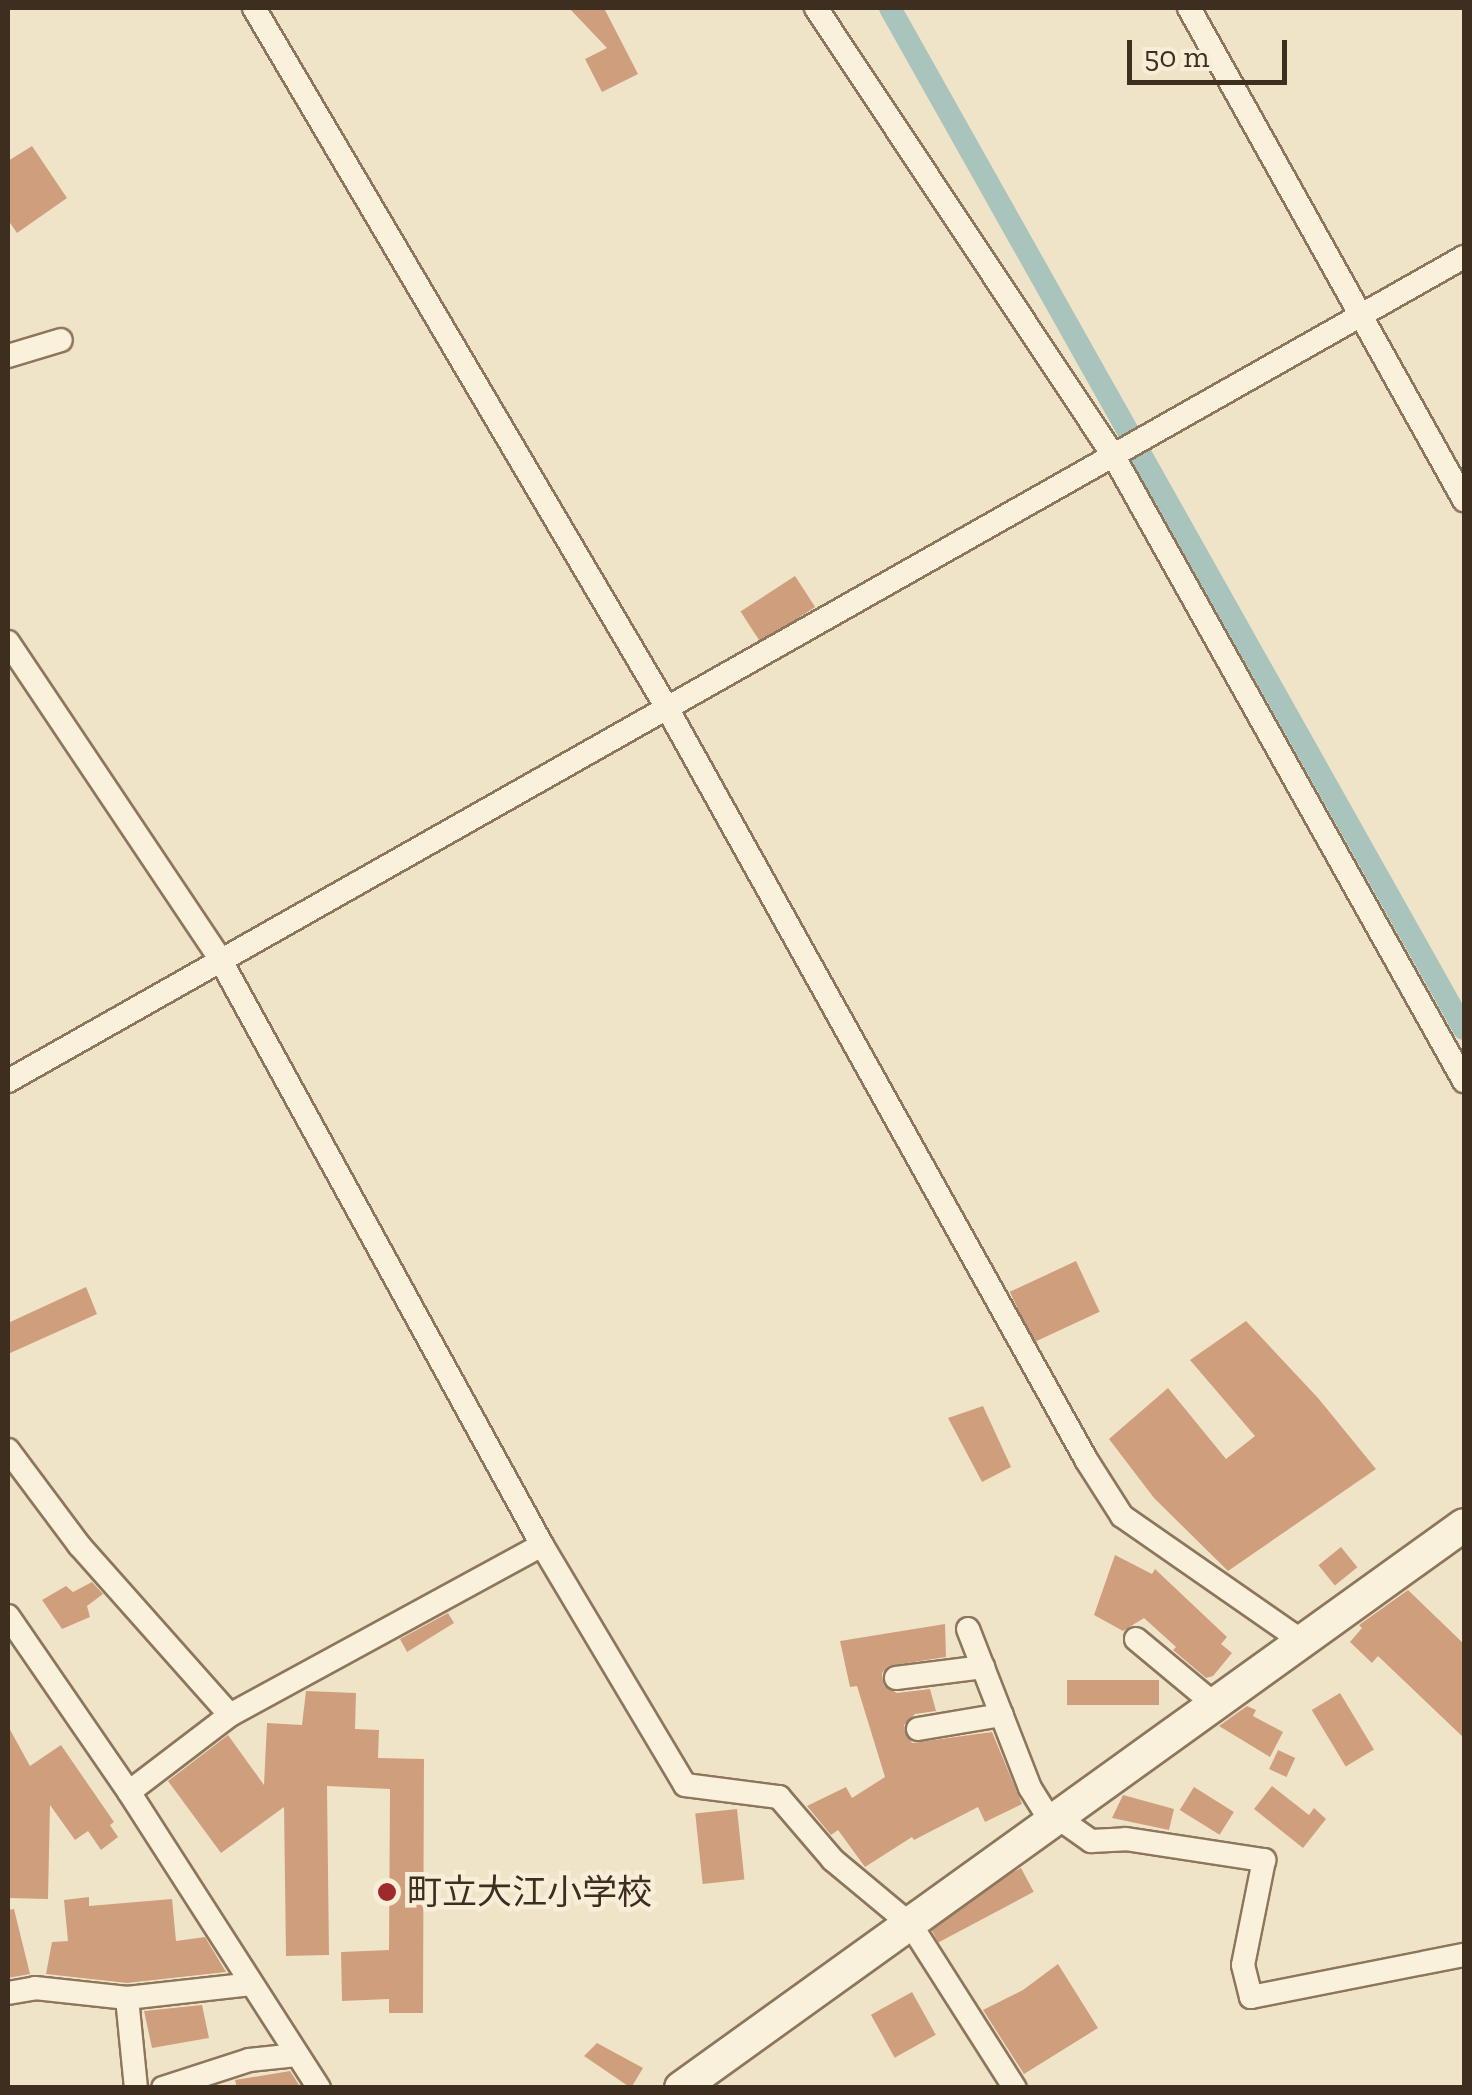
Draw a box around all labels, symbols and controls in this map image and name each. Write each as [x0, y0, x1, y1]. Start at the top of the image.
scale bar [1132, 20, 1292, 82]
text: 50 m [1144, 39, 1209, 75]
place label: 町立大江小学校 [407, 1871, 652, 1913]
marker: 町立大江小学校 [376, 1881, 398, 1903]

